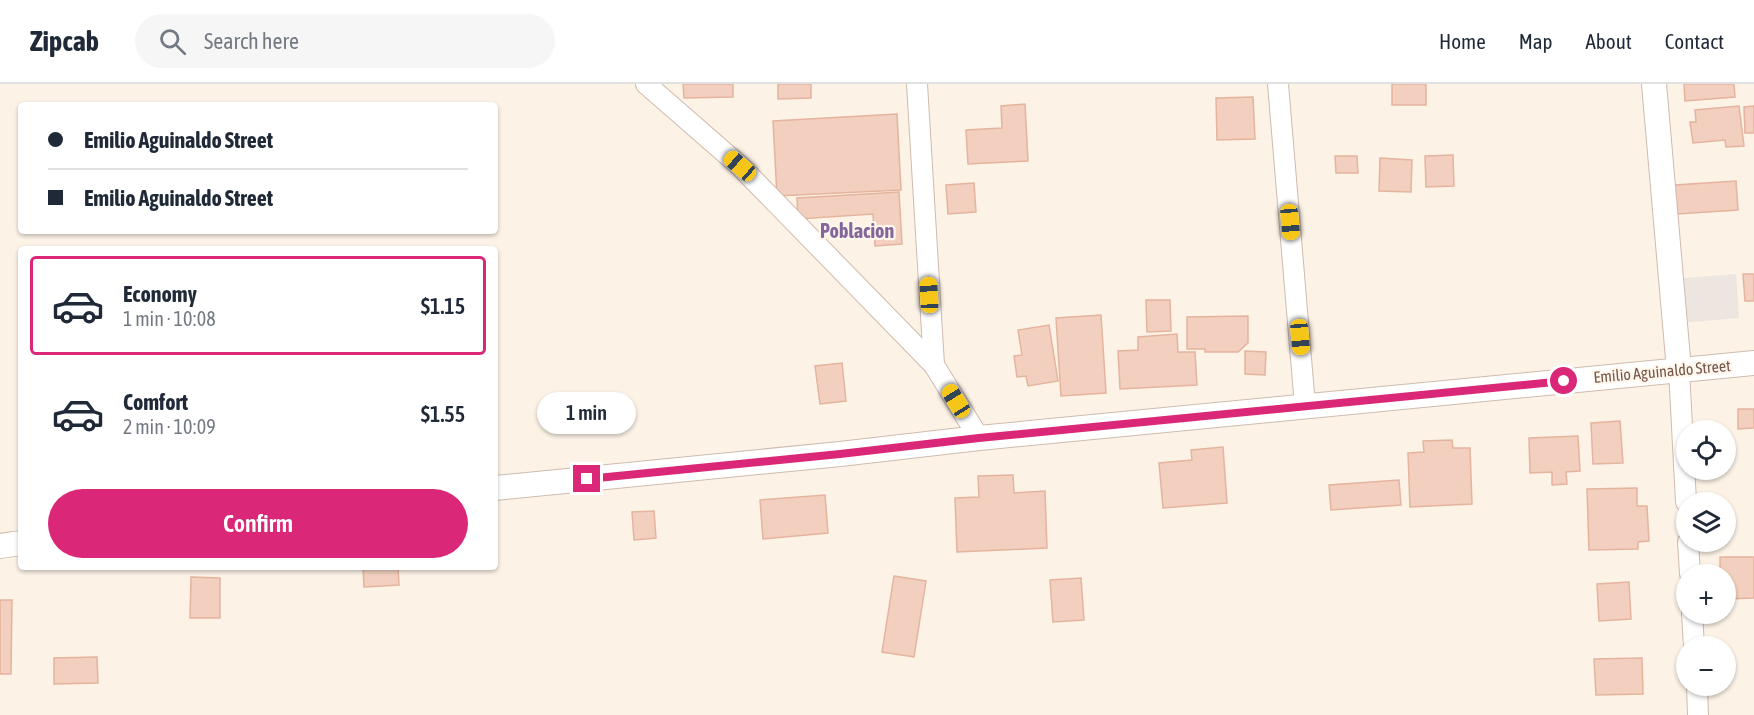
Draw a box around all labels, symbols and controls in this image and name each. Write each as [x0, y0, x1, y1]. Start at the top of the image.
search box [135, 14, 555, 68]
text: Zipcab [30, 25, 99, 57]
icon: search [156, 25, 189, 58]
text: Search here [204, 28, 299, 54]
text: Home [1439, 29, 1486, 53]
text: Map [1519, 29, 1553, 53]
text: About [1586, 29, 1632, 53]
text: Contact [1665, 29, 1724, 53]
text: Emilio Aguinaldo Street [84, 127, 273, 153]
car [721, 147, 759, 185]
text: Emilio Aguinaldo Street [84, 185, 273, 211]
car [1279, 203, 1301, 241]
district label: Poblacion [820, 219, 894, 242]
car [919, 277, 939, 313]
icon: car [51, 279, 105, 333]
text: Economy [123, 281, 197, 307]
text: $1.15 [421, 293, 465, 319]
text: 1 min · 10:08 [123, 307, 216, 330]
car [1289, 318, 1311, 356]
street label: Emilio Aguinaldo Street [1593, 356, 1732, 387]
route start [1550, 367, 1577, 394]
car [939, 381, 973, 421]
icon: car [51, 387, 105, 441]
text: Comfort [123, 389, 188, 415]
callout: 1 min [538, 392, 636, 434]
text: $1.55 [421, 401, 465, 427]
text: 1 min [566, 401, 607, 424]
text: 2 min · 10:09 [123, 415, 216, 438]
map controls [1676, 420, 1736, 696]
button: locate [1676, 420, 1736, 480]
route end [573, 465, 600, 492]
button: Confirm [48, 489, 468, 558]
button: layers [1676, 492, 1736, 552]
button: + [1676, 564, 1736, 624]
button: − [1676, 636, 1736, 696]

